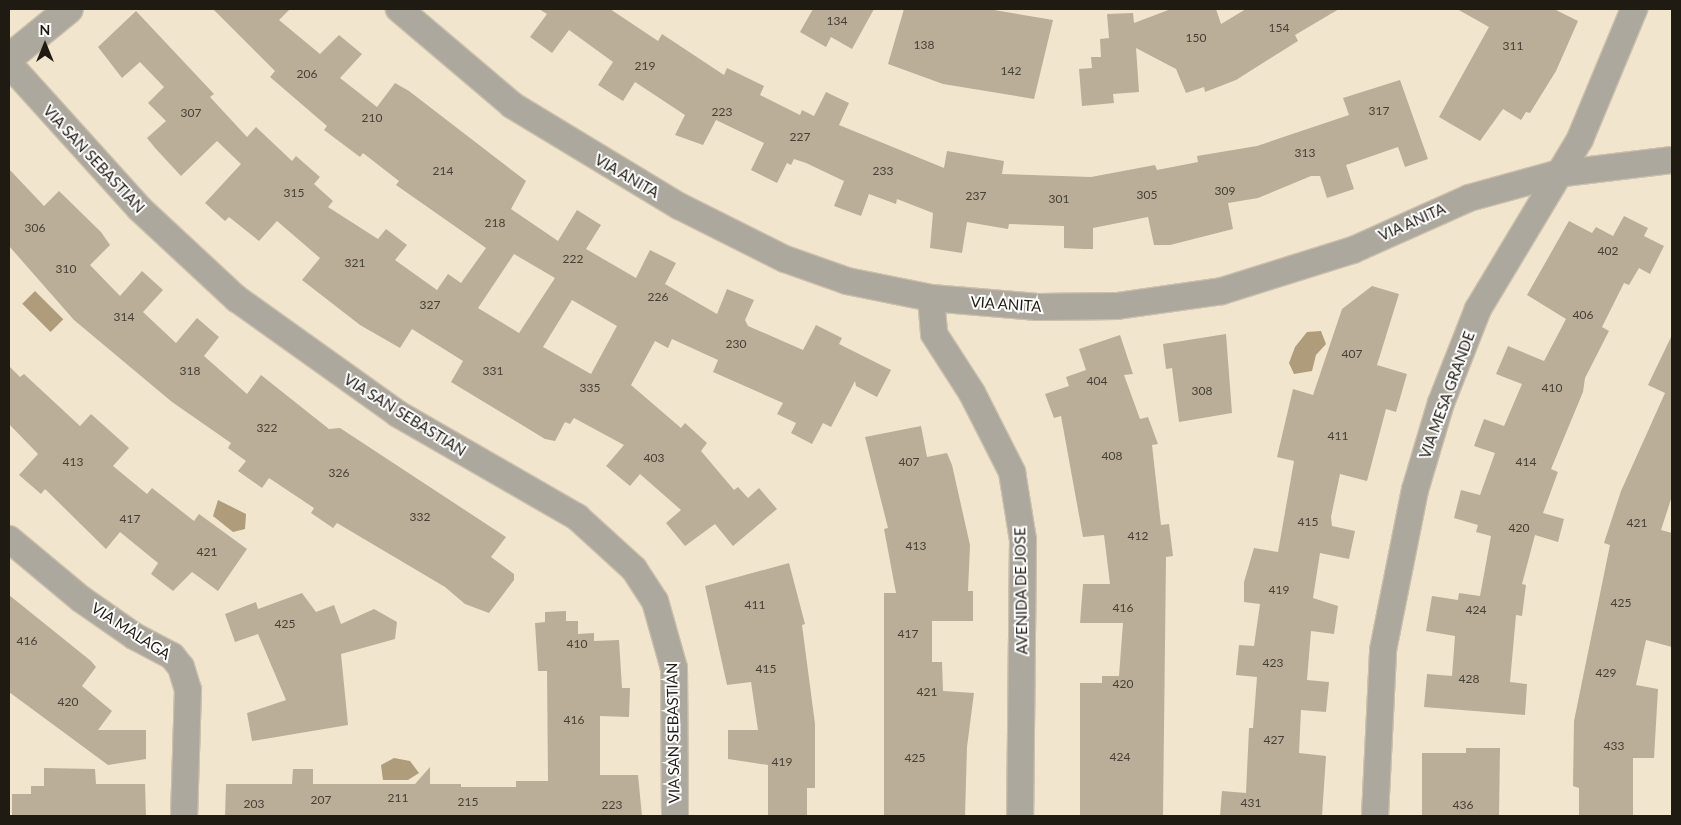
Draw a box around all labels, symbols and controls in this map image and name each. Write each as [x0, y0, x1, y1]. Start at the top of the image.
house number: 134 [827, 14, 847, 28]
north arrow [20, 20, 70, 70]
text: N [40, 21, 50, 38]
house number: 154 [1269, 21, 1289, 35]
house number: 150 [1186, 31, 1206, 45]
house number: 138 [914, 38, 934, 52]
house number: 311 [1503, 39, 1523, 53]
house number: 219 [635, 59, 655, 73]
house number: 142 [1001, 64, 1021, 78]
house number: 206 [297, 67, 317, 81]
street label: VIA SAN SEBASTIAN [39, 101, 149, 217]
house number: 317 [1369, 104, 1389, 118]
house number: 223 [712, 105, 732, 119]
house number: 307 [181, 106, 201, 120]
house number: 210 [362, 111, 382, 125]
house number: 227 [790, 130, 810, 144]
house number: 313 [1295, 146, 1315, 160]
street label: VIA ANITA [591, 150, 663, 202]
house number: 214 [433, 164, 453, 178]
house number: 233 [873, 164, 893, 178]
house number: 309 [1215, 184, 1235, 198]
house number: 315 [284, 186, 304, 200]
house number: 305 [1137, 188, 1157, 202]
house number: 237 [966, 189, 986, 203]
house number: 301 [1049, 192, 1069, 206]
street label: VIA ANITA [1375, 199, 1449, 245]
house number: 218 [485, 216, 505, 230]
house number: 306 [25, 221, 45, 235]
house number: 402 [1598, 244, 1618, 258]
house number: 222 [563, 252, 583, 266]
house number: 321 [345, 256, 365, 270]
house number: 310 [56, 262, 76, 276]
house number: 226 [648, 290, 668, 304]
street label: VIA ANITA [969, 293, 1043, 315]
house number: 327 [420, 298, 440, 312]
house number: 406 [1573, 308, 1593, 322]
house number: 314 [114, 310, 134, 324]
street label: VIA MESA GRANDE [1415, 329, 1479, 461]
house number: 230 [726, 337, 746, 351]
house number: 407 [1342, 347, 1362, 361]
house number: 318 [180, 364, 200, 378]
house number: 331 [483, 364, 503, 378]
street label: VIA SAN SEBASTIAN [340, 370, 470, 460]
house number: 404 [1087, 374, 1107, 388]
house number: 335 [580, 381, 600, 395]
house number: 410 [1542, 381, 1562, 395]
house number: 308 [1192, 384, 1212, 398]
house number: 322 [257, 421, 277, 435]
house number: 411 [1328, 429, 1348, 443]
house number: 408 [1102, 449, 1122, 463]
house number: 403 [644, 451, 664, 465]
house number: 413 [63, 455, 83, 469]
house number: 407 [899, 455, 919, 469]
house number: 414 [1516, 455, 1536, 469]
house number: 326 [329, 466, 349, 480]
house number: 332 [410, 510, 430, 524]
house number: 417 [120, 512, 140, 526]
house number: 415 [1298, 515, 1318, 529]
house number: 421 [1627, 516, 1647, 530]
house number: 420 [1509, 521, 1529, 535]
street label: AVENIDA DE JOSE [1011, 527, 1031, 655]
house number: 412 [1128, 529, 1148, 543]
house number: 413 [906, 539, 926, 553]
house number: 421 [197, 545, 217, 559]
house number: 419 [1269, 583, 1289, 597]
house number: 425 [1611, 596, 1631, 610]
house number: 411 [745, 598, 765, 612]
street label: VIA MALAGA [88, 599, 174, 663]
house number: 416 [1113, 601, 1133, 615]
house number: 424 [1466, 603, 1486, 617]
house number: 425 [275, 617, 295, 631]
house number: 417 [898, 627, 918, 641]
house number: 416 [17, 634, 37, 648]
house number: 410 [567, 637, 587, 651]
house number: 423 [1263, 656, 1283, 670]
street label: VIA SAN SEBASTIAN [663, 662, 683, 804]
house number: 415 [756, 662, 776, 676]
house number: 429 [1596, 666, 1616, 680]
house number: 428 [1459, 672, 1479, 686]
house number: 420 [1113, 677, 1133, 691]
house number: 421 [917, 685, 937, 699]
house number: 420 [58, 695, 78, 709]
house number: 416 [564, 713, 584, 727]
house number: 427 [1264, 733, 1284, 747]
house number: 433 [1604, 739, 1624, 753]
house number: 424 [1110, 750, 1130, 764]
house number: 425 [905, 751, 925, 765]
house number: 419 [772, 755, 792, 769]
house number: 211 [388, 791, 408, 805]
house number: 207 [311, 793, 331, 807]
house number: 215 [458, 795, 478, 809]
house number: 431 [1241, 796, 1261, 810]
house number: 203 [244, 797, 264, 811]
house number: 223 [602, 798, 622, 812]
house number: 436 [1453, 798, 1473, 812]

